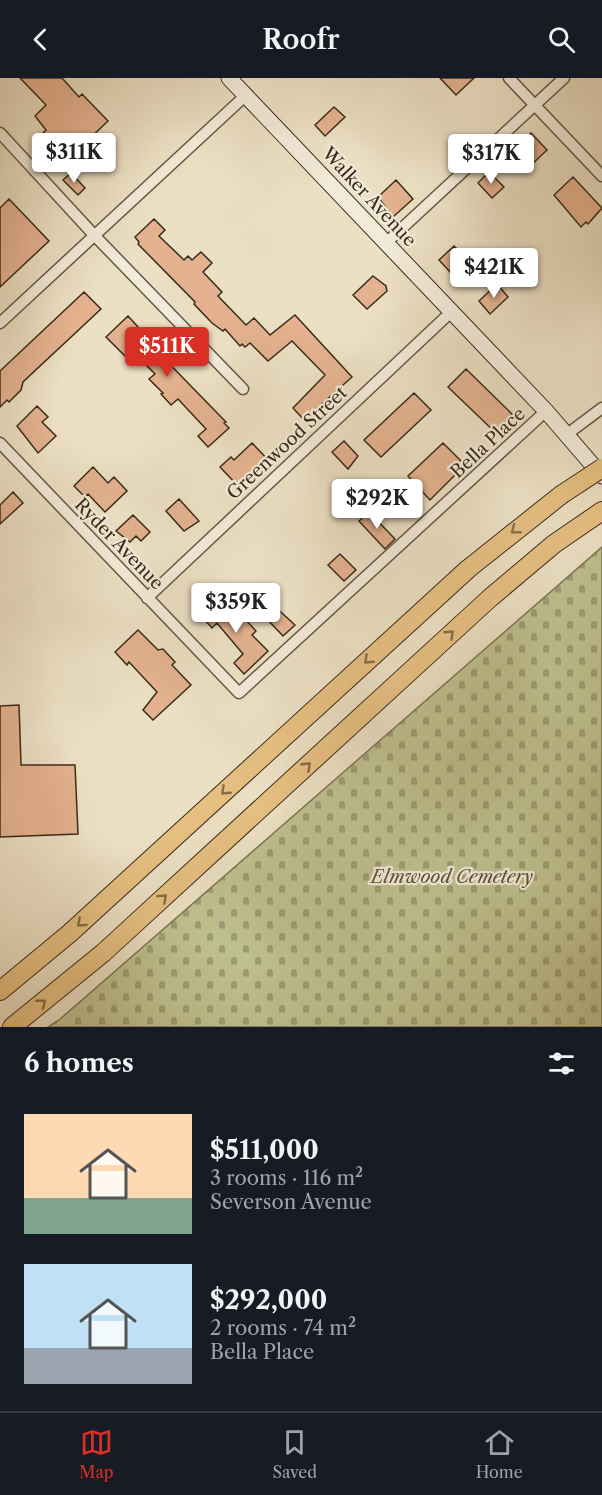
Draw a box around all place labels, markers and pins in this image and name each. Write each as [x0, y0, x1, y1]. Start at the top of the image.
pin: $311K [32, 133, 116, 184]
pin: $317K [449, 134, 533, 185]
pin: $421K [452, 248, 536, 299]
pin: $511K [125, 327, 209, 378]
pin: $292K [335, 479, 419, 530]
pin: $359K [194, 583, 278, 634]

